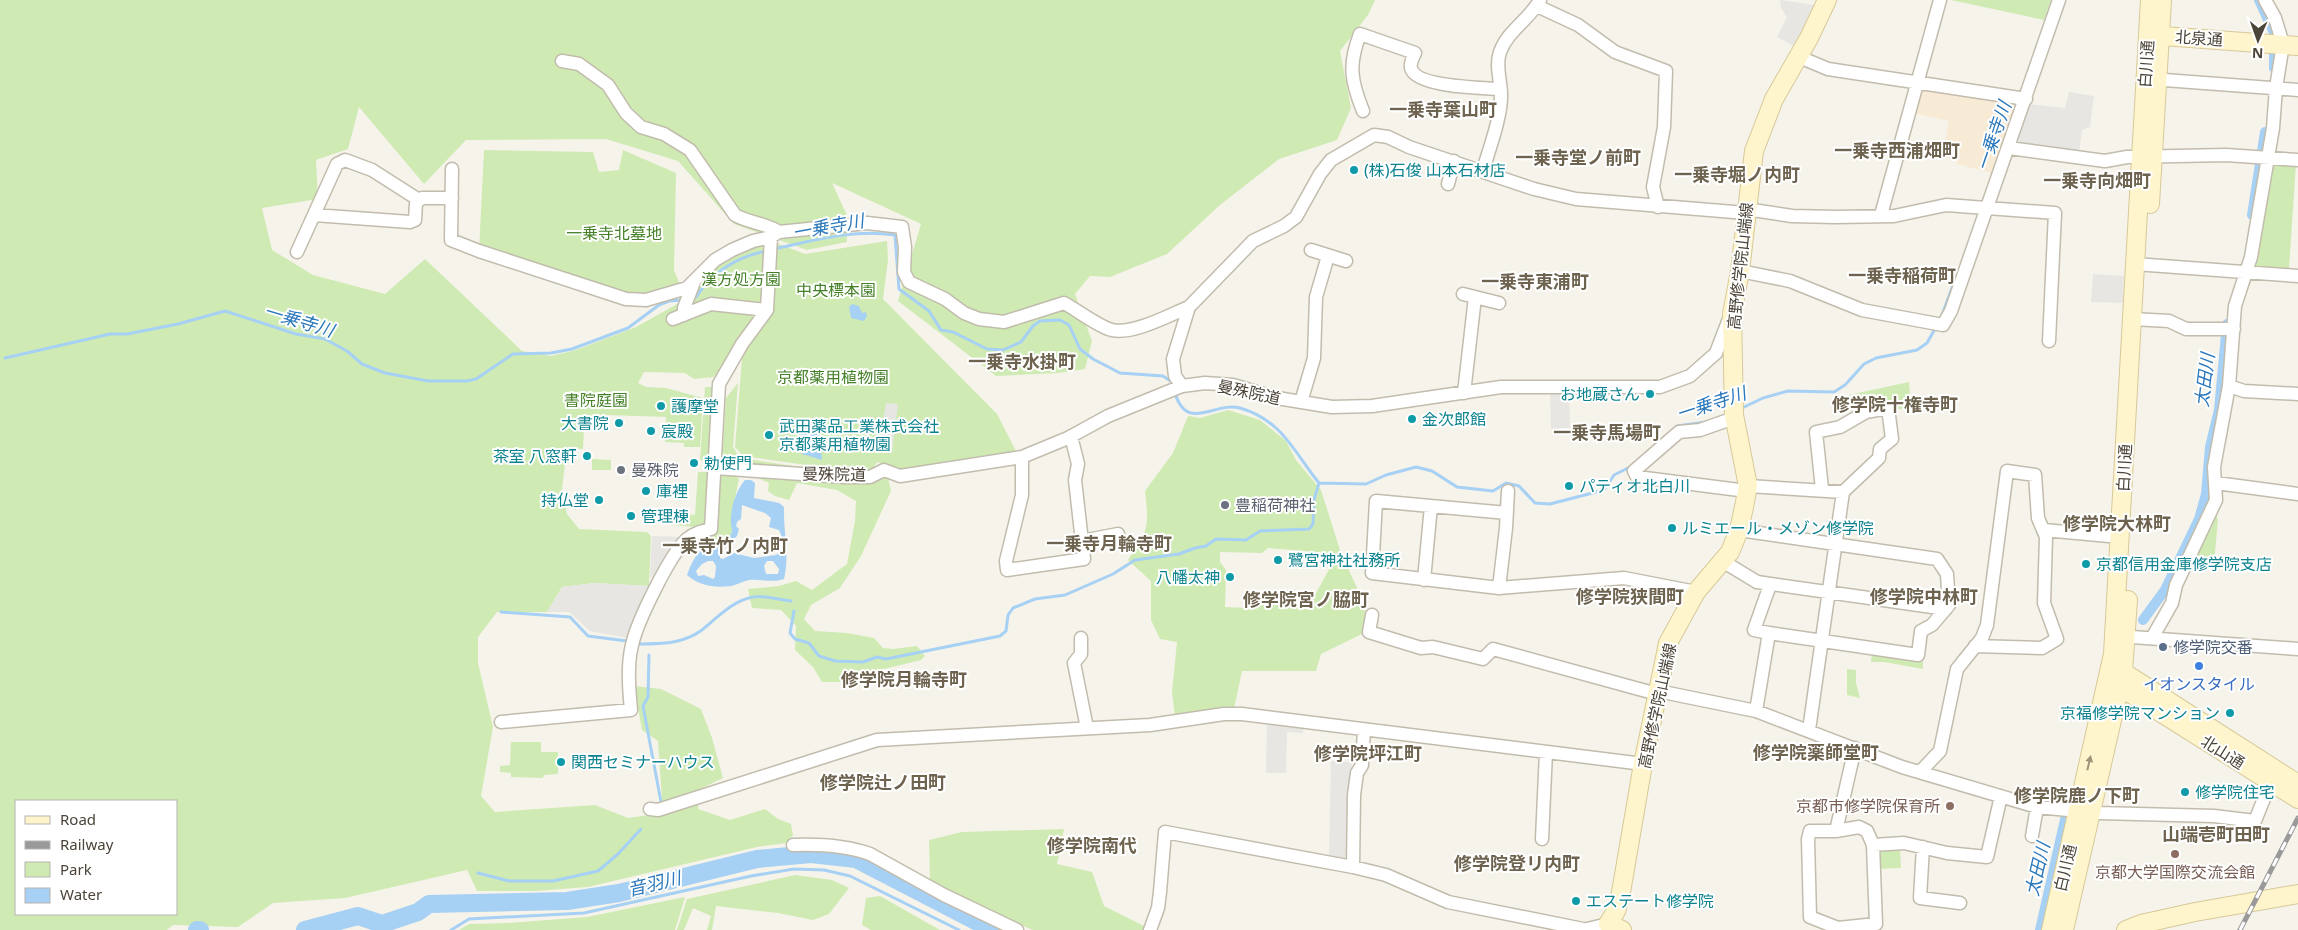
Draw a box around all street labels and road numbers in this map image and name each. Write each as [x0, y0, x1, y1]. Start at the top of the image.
street label: 北泉通 [2174, 25, 2224, 51]
street label: 白川通 [2133, 39, 2159, 89]
street label: 高野修学院山端線 [1722, 201, 1758, 331]
street label: 曼殊院道 [1215, 375, 1283, 409]
street label: 白川通 [2112, 443, 2136, 493]
street label: 曼殊院道 [802, 462, 866, 486]
street label: 高野修学院山端線 [1633, 641, 1681, 771]
street label: 北山通 [2197, 730, 2249, 774]
street label: 白川通 [2049, 842, 2081, 894]

